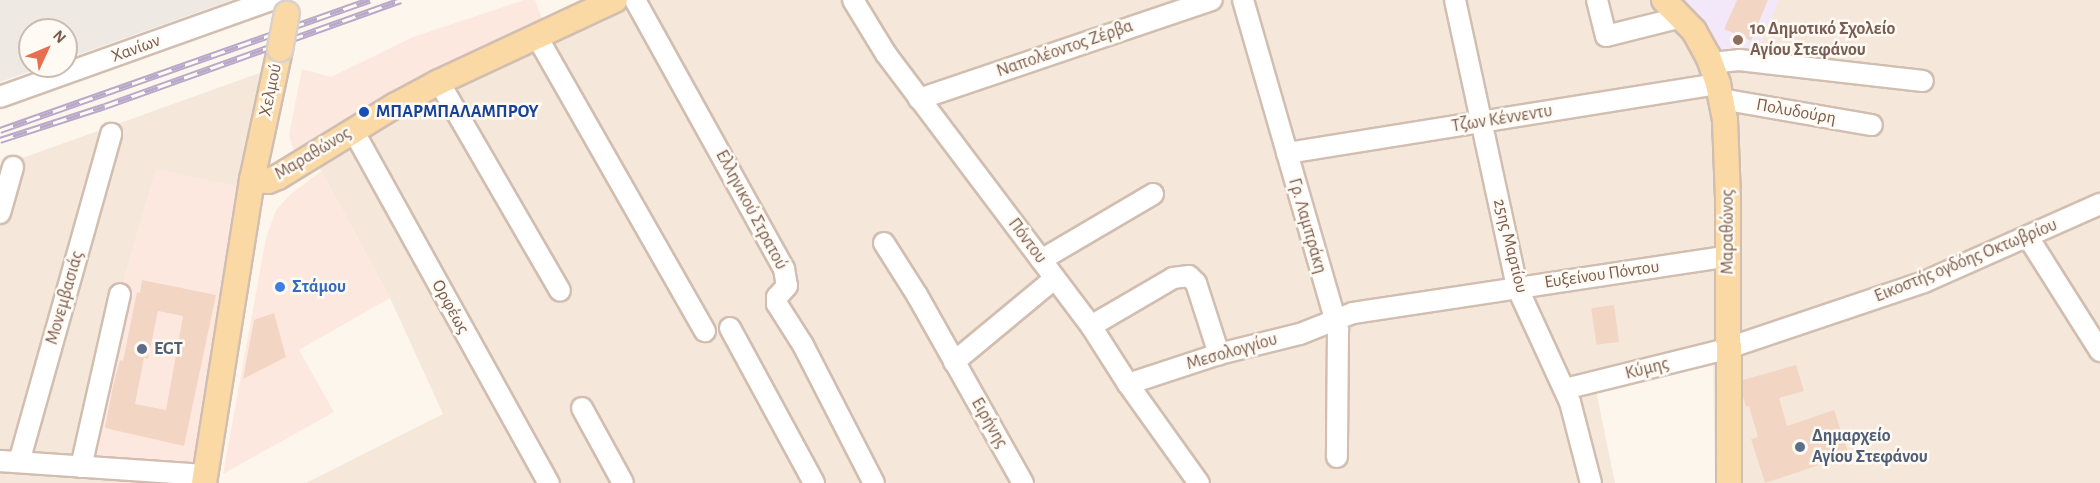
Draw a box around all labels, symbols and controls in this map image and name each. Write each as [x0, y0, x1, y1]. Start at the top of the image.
street label: Ναπολέοντος Ζέρβα [994, 16, 1136, 82]
north arrow [18, 18, 78, 78]
place label: 1ο Δημοτικό Σχολείο Αγίου Στεφάνου [1750, 19, 1895, 62]
text: N [50, 27, 69, 46]
street label: Χανίων [108, 30, 164, 68]
marker: 1ο Δημοτικό Σχολείο Αγίου Στεφάνου [1731, 33, 1745, 47]
street label: Χελμού [255, 62, 287, 118]
street label: Πολυδούρη [1754, 94, 1838, 130]
street label: Τζων Κέννεντυ [1450, 100, 1554, 138]
place label: ΜΠΑΡΜΠΑΛΑΜΠΡΟΥ [376, 101, 539, 123]
marker: ΜΠΑΡΜΠΑΛΑΜΠΡΟΥ [357, 105, 371, 119]
street label: Μαραθώνος [271, 123, 355, 185]
street label: Ελληνικού Στρατού [710, 146, 792, 274]
street label: Γρ. Λαμπράκη [1283, 176, 1331, 276]
street label: Μαραθώνος [1717, 189, 1739, 275]
street label: 25ης Μαρτίου [1488, 197, 1532, 295]
street label: Πόντου [1003, 214, 1051, 268]
street label: Εικοστής ογδόης Οκτωβρίου [1871, 214, 2061, 308]
street label: Μονεμβασιάς [41, 249, 89, 347]
street label: Ευξείνου Πόντου [1543, 256, 1661, 294]
place label: Στάμου [292, 276, 346, 298]
street label: Ορφέως [426, 276, 474, 338]
marker: Στάμου [273, 280, 287, 294]
street label: Μεσολογγίου [1184, 329, 1280, 375]
place label: EGT [154, 338, 183, 360]
marker: EGT [135, 342, 149, 356]
street label: Κύμης [1623, 353, 1671, 385]
street label: Ειρήνης [966, 394, 1012, 452]
place label: Δημαρχείο Αγίου Στεφάνου [1812, 426, 1928, 468]
marker: Δημαρχείο Αγίου Στεφάνου [1793, 440, 1807, 454]

